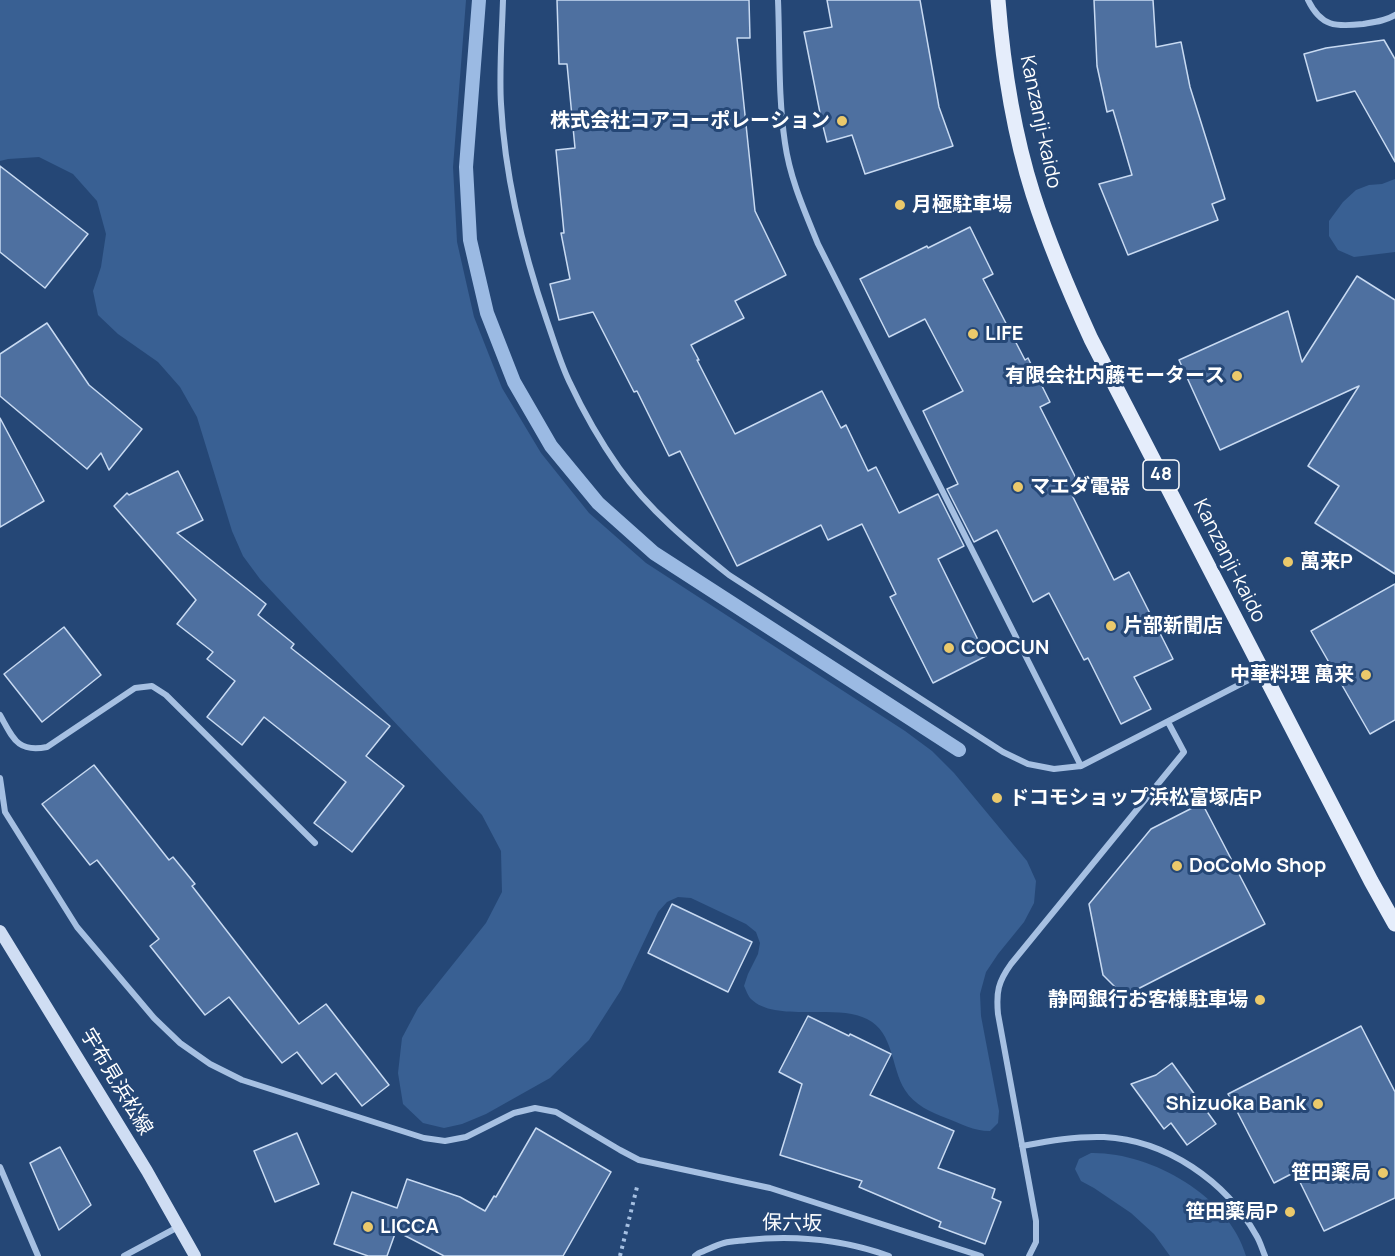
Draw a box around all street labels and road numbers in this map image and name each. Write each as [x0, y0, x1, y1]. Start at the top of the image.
street label: Kanzanji-kaido [1014, 53, 1066, 191]
road number: 48 [1143, 460, 1179, 490]
street label: Kanzanji-kaido [1188, 495, 1270, 627]
street label: 宇布見浜松線 [75, 1024, 157, 1140]
street label: 保六坂 [762, 1211, 822, 1237]

